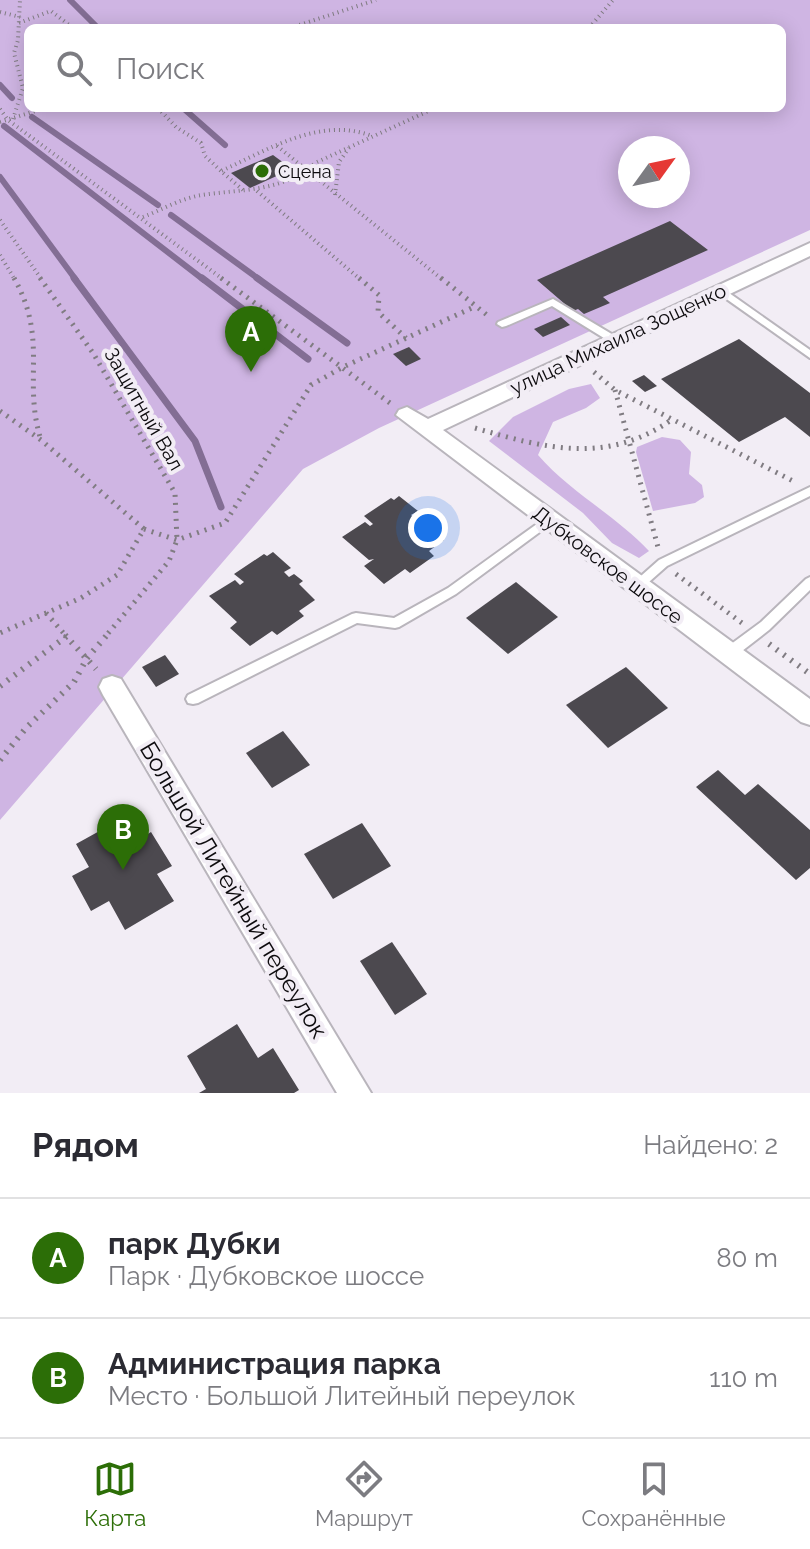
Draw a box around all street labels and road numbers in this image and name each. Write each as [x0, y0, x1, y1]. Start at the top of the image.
street label: улица Михаила Зощенко [506, 278, 730, 400]
street label: Защитный Вал [99, 343, 189, 475]
street label: Дубковское шоссе [528, 501, 688, 629]
street label: Большой Литейный переулок [134, 736, 334, 1044]

